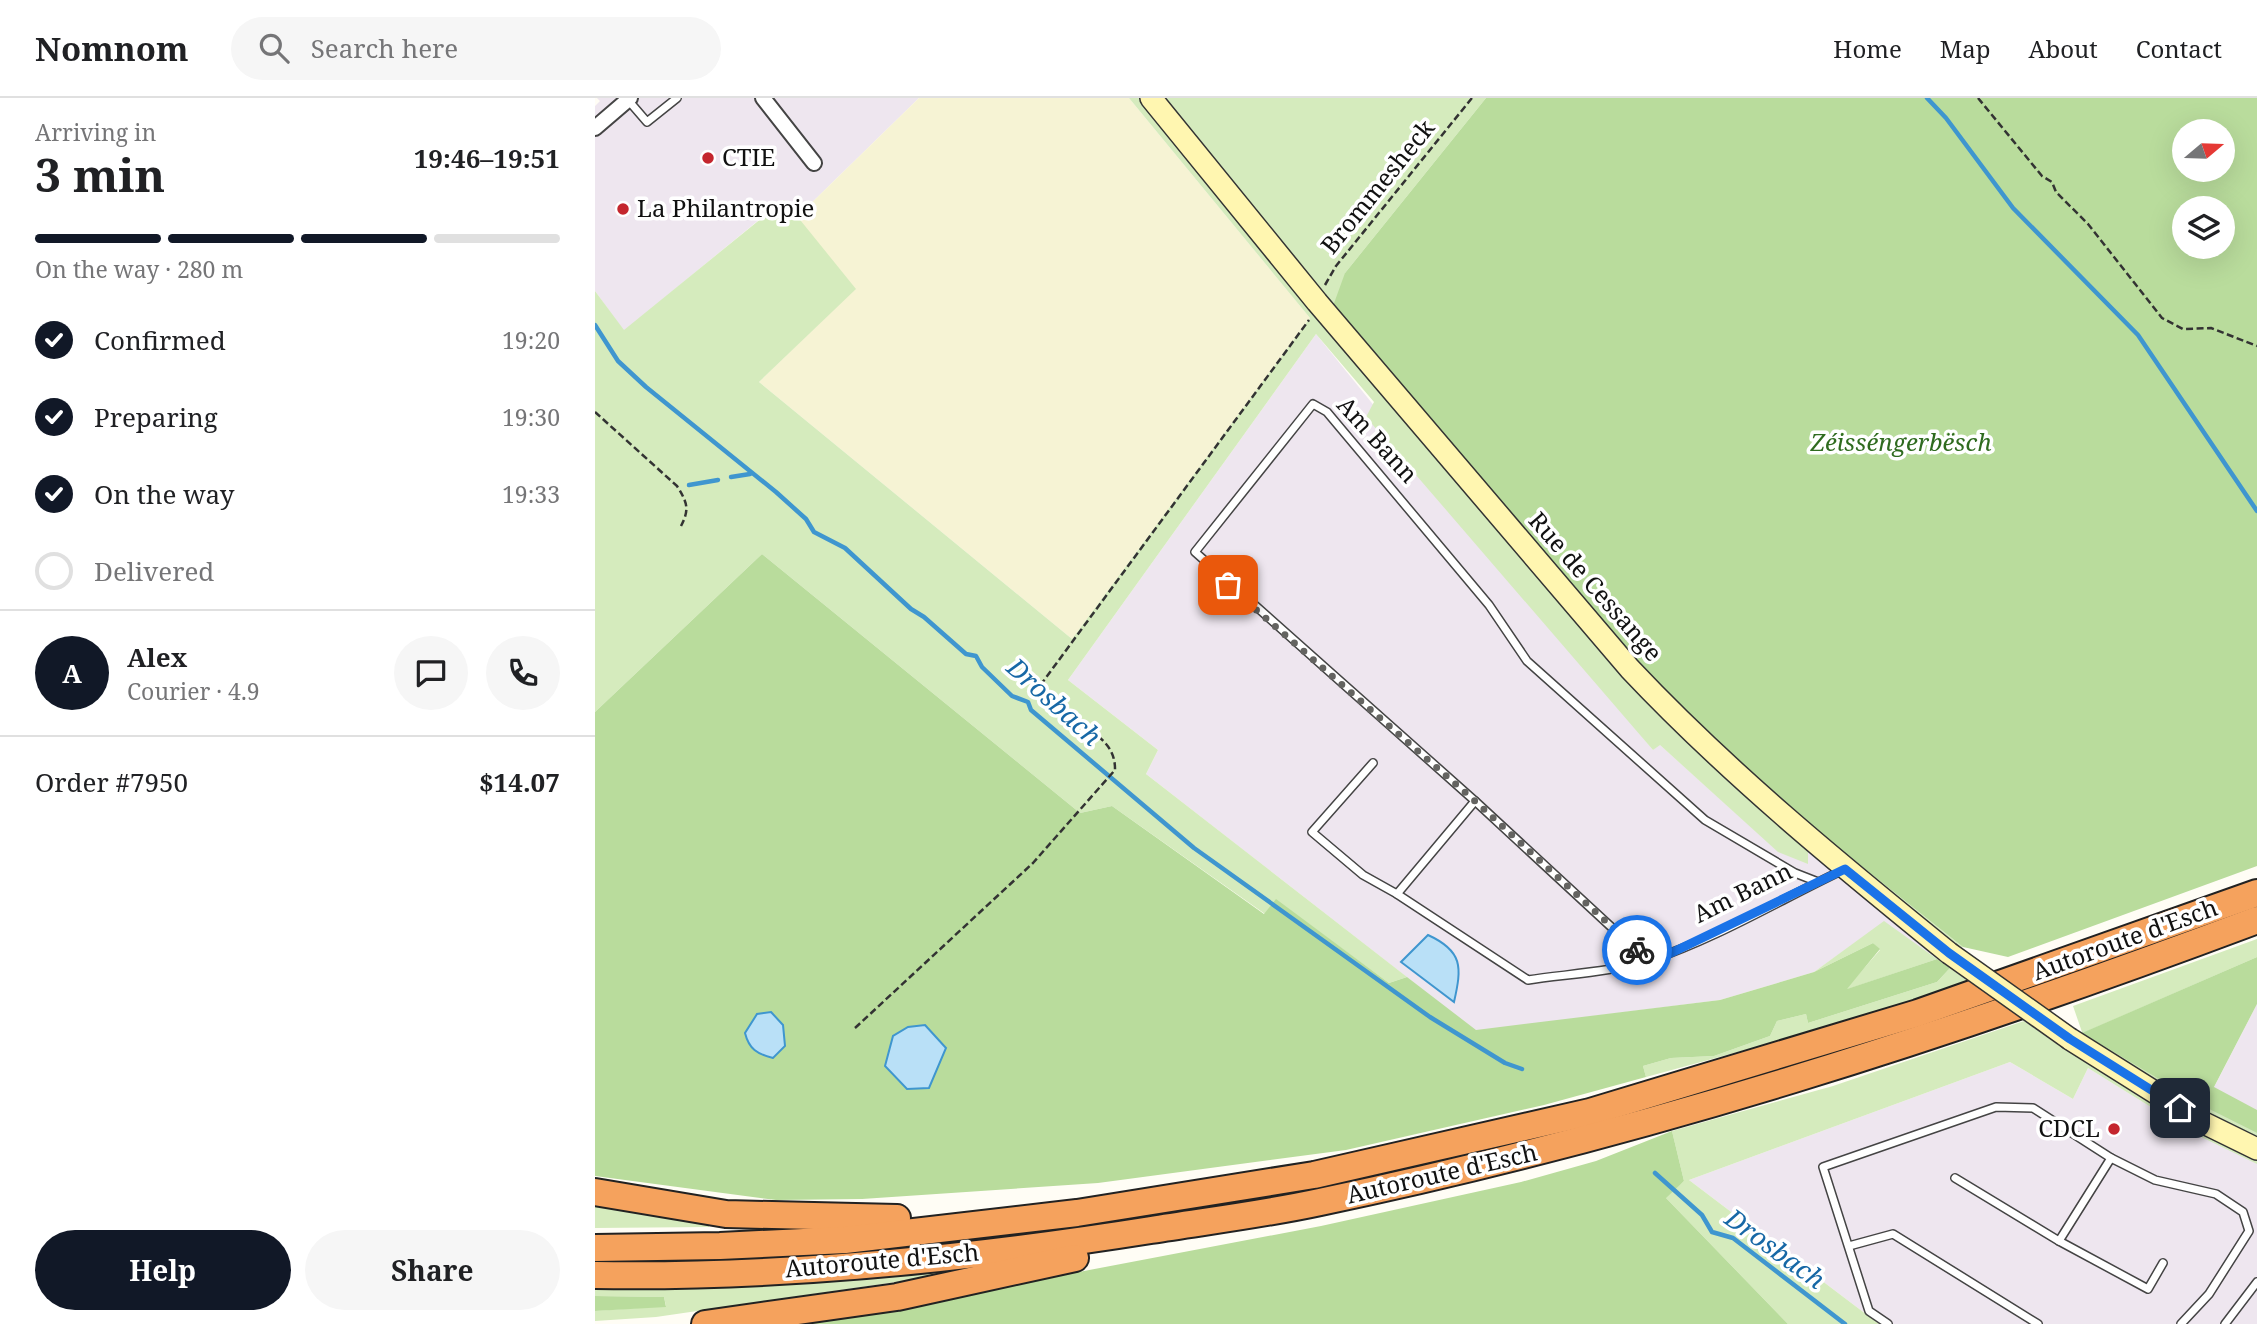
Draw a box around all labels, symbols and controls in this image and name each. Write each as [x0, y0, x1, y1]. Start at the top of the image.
search box [231, 17, 721, 80]
text: Nomnom [35, 26, 189, 71]
icon: search [255, 29, 293, 67]
text: Search here [311, 30, 458, 66]
text: Home [1833, 32, 1902, 65]
text: Map [1940, 32, 1991, 65]
text: About [2029, 32, 2098, 65]
text: Contact [2136, 32, 2222, 65]
street label: Brommesheck [1312, 111, 1442, 260]
text: Arriving in [35, 116, 156, 148]
north arrow [2172, 119, 2235, 182]
map controls [2172, 119, 2235, 259]
text: 19:46–19:51 [414, 140, 560, 176]
place label: CTIE [722, 140, 775, 173]
text: 3 min [35, 143, 165, 205]
marker: CTIE [700, 150, 716, 166]
place label: La Philantropie [637, 191, 814, 224]
button: layers [2172, 196, 2235, 259]
marker: La Philantropie [615, 201, 631, 217]
text: On the way · 280 m [35, 253, 243, 285]
icon: check [35, 321, 73, 359]
text: Confirmed [94, 322, 226, 358]
text: 19:20 [502, 324, 560, 356]
street label: Am Bann [1330, 389, 1426, 489]
icon: check [35, 398, 73, 436]
text: Preparing [94, 399, 218, 435]
text: 19:30 [502, 401, 560, 433]
park label: Zéisséngerbësch [1809, 425, 1992, 458]
icon: check [35, 475, 73, 513]
text: On the way [94, 476, 234, 512]
text: 19:33 [502, 478, 560, 510]
street label: Rue de Cessange [1522, 504, 1670, 668]
text: Delivered [94, 553, 214, 589]
pin [1198, 555, 1258, 615]
icon: bag [1209, 566, 1247, 604]
button: chat [394, 636, 468, 710]
button: phone [486, 636, 560, 710]
text: Alex [127, 639, 187, 675]
water label: Drosbach [999, 649, 1110, 754]
text: A [62, 655, 82, 691]
text: Courier · 4.9 [127, 675, 260, 707]
text: Order #7950 [35, 764, 188, 800]
text: $14.07 [479, 764, 560, 800]
street label: Am Bann [1687, 854, 1797, 930]
street label: Autoroute d'Esch [2027, 890, 2222, 987]
courier [1602, 915, 1672, 985]
icon: bike [1618, 931, 1656, 969]
pin [2150, 1078, 2210, 1138]
icon: home [2161, 1089, 2199, 1127]
place label: CDCL [2038, 1111, 2100, 1144]
marker: CDCL [2106, 1121, 2122, 1137]
street label: Autoroute d'Esch [1343, 1135, 1540, 1211]
water label: Drosbach [1718, 1199, 1833, 1297]
button: Help [35, 1230, 291, 1310]
button: Share [305, 1230, 560, 1310]
street label: Autoroute d'Esch [783, 1235, 980, 1284]

